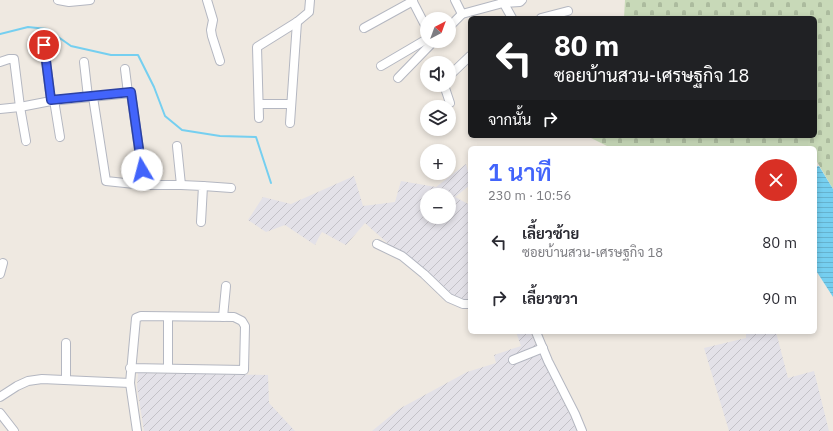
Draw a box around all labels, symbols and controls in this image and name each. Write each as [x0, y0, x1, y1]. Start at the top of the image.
north arrow [420, 12, 456, 48]
map controls [420, 12, 456, 224]
text: 80 m [554, 27, 619, 64]
pin [27, 28, 61, 62]
icon: left [488, 32, 540, 84]
icon: arrive [33, 34, 55, 56]
button: sound [420, 56, 456, 92]
text: ซอยบ้านสวน-เศรษฐกิจ 18 [554, 64, 749, 87]
button: layers [420, 100, 456, 136]
icon: right [539, 108, 561, 130]
text: จากนั้น [488, 110, 531, 129]
button: + [420, 144, 456, 180]
position arrow [121, 149, 163, 191]
text: 1 นาที [488, 156, 552, 188]
button: close [755, 159, 797, 201]
text: 230 m · 10:56 [488, 187, 571, 204]
button: − [420, 188, 456, 224]
text: เลี้ยวซ้าย [522, 224, 579, 243]
icon: left [488, 231, 510, 253]
text: 80 m [762, 233, 797, 252]
text: ซอยบ้านสวน-เศรษฐกิจ 18 [522, 244, 663, 261]
icon: right [488, 287, 510, 309]
text: เลี้ยวขวา [522, 289, 578, 308]
text: 90 m [762, 289, 797, 308]

